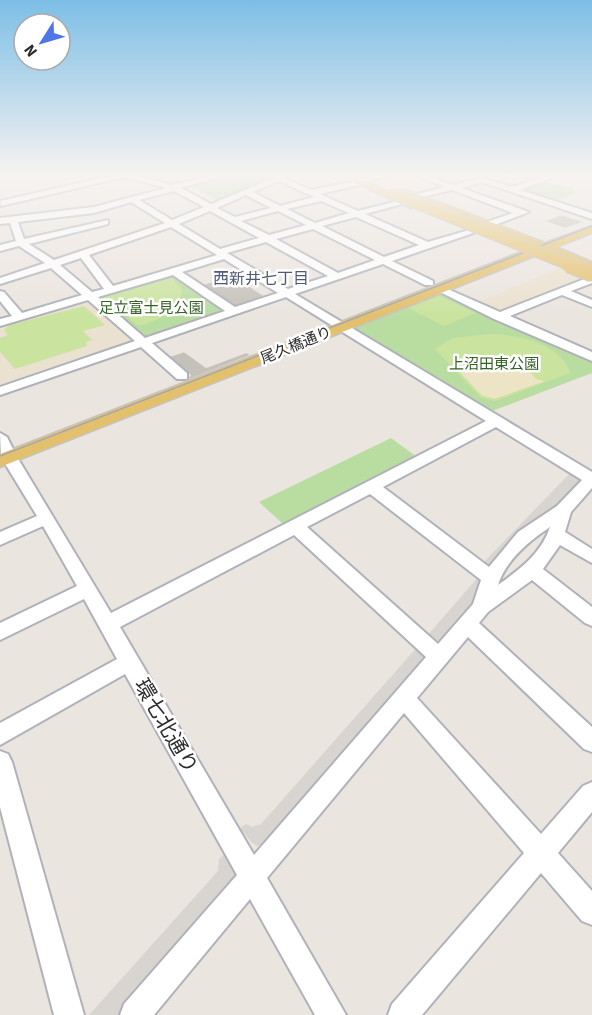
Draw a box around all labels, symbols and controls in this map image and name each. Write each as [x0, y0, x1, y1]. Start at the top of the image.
north arrow [12, 12, 72, 72]
text: N [19, 40, 43, 61]
district label: 西新井七丁目 [213, 268, 309, 290]
park label: 足立富士見公園 [98, 298, 204, 319]
street label: 尾久橋通り [257, 322, 335, 369]
park label: 上沼田東公園 [449, 354, 539, 375]
street label: 環七北通り [127, 673, 205, 779]

